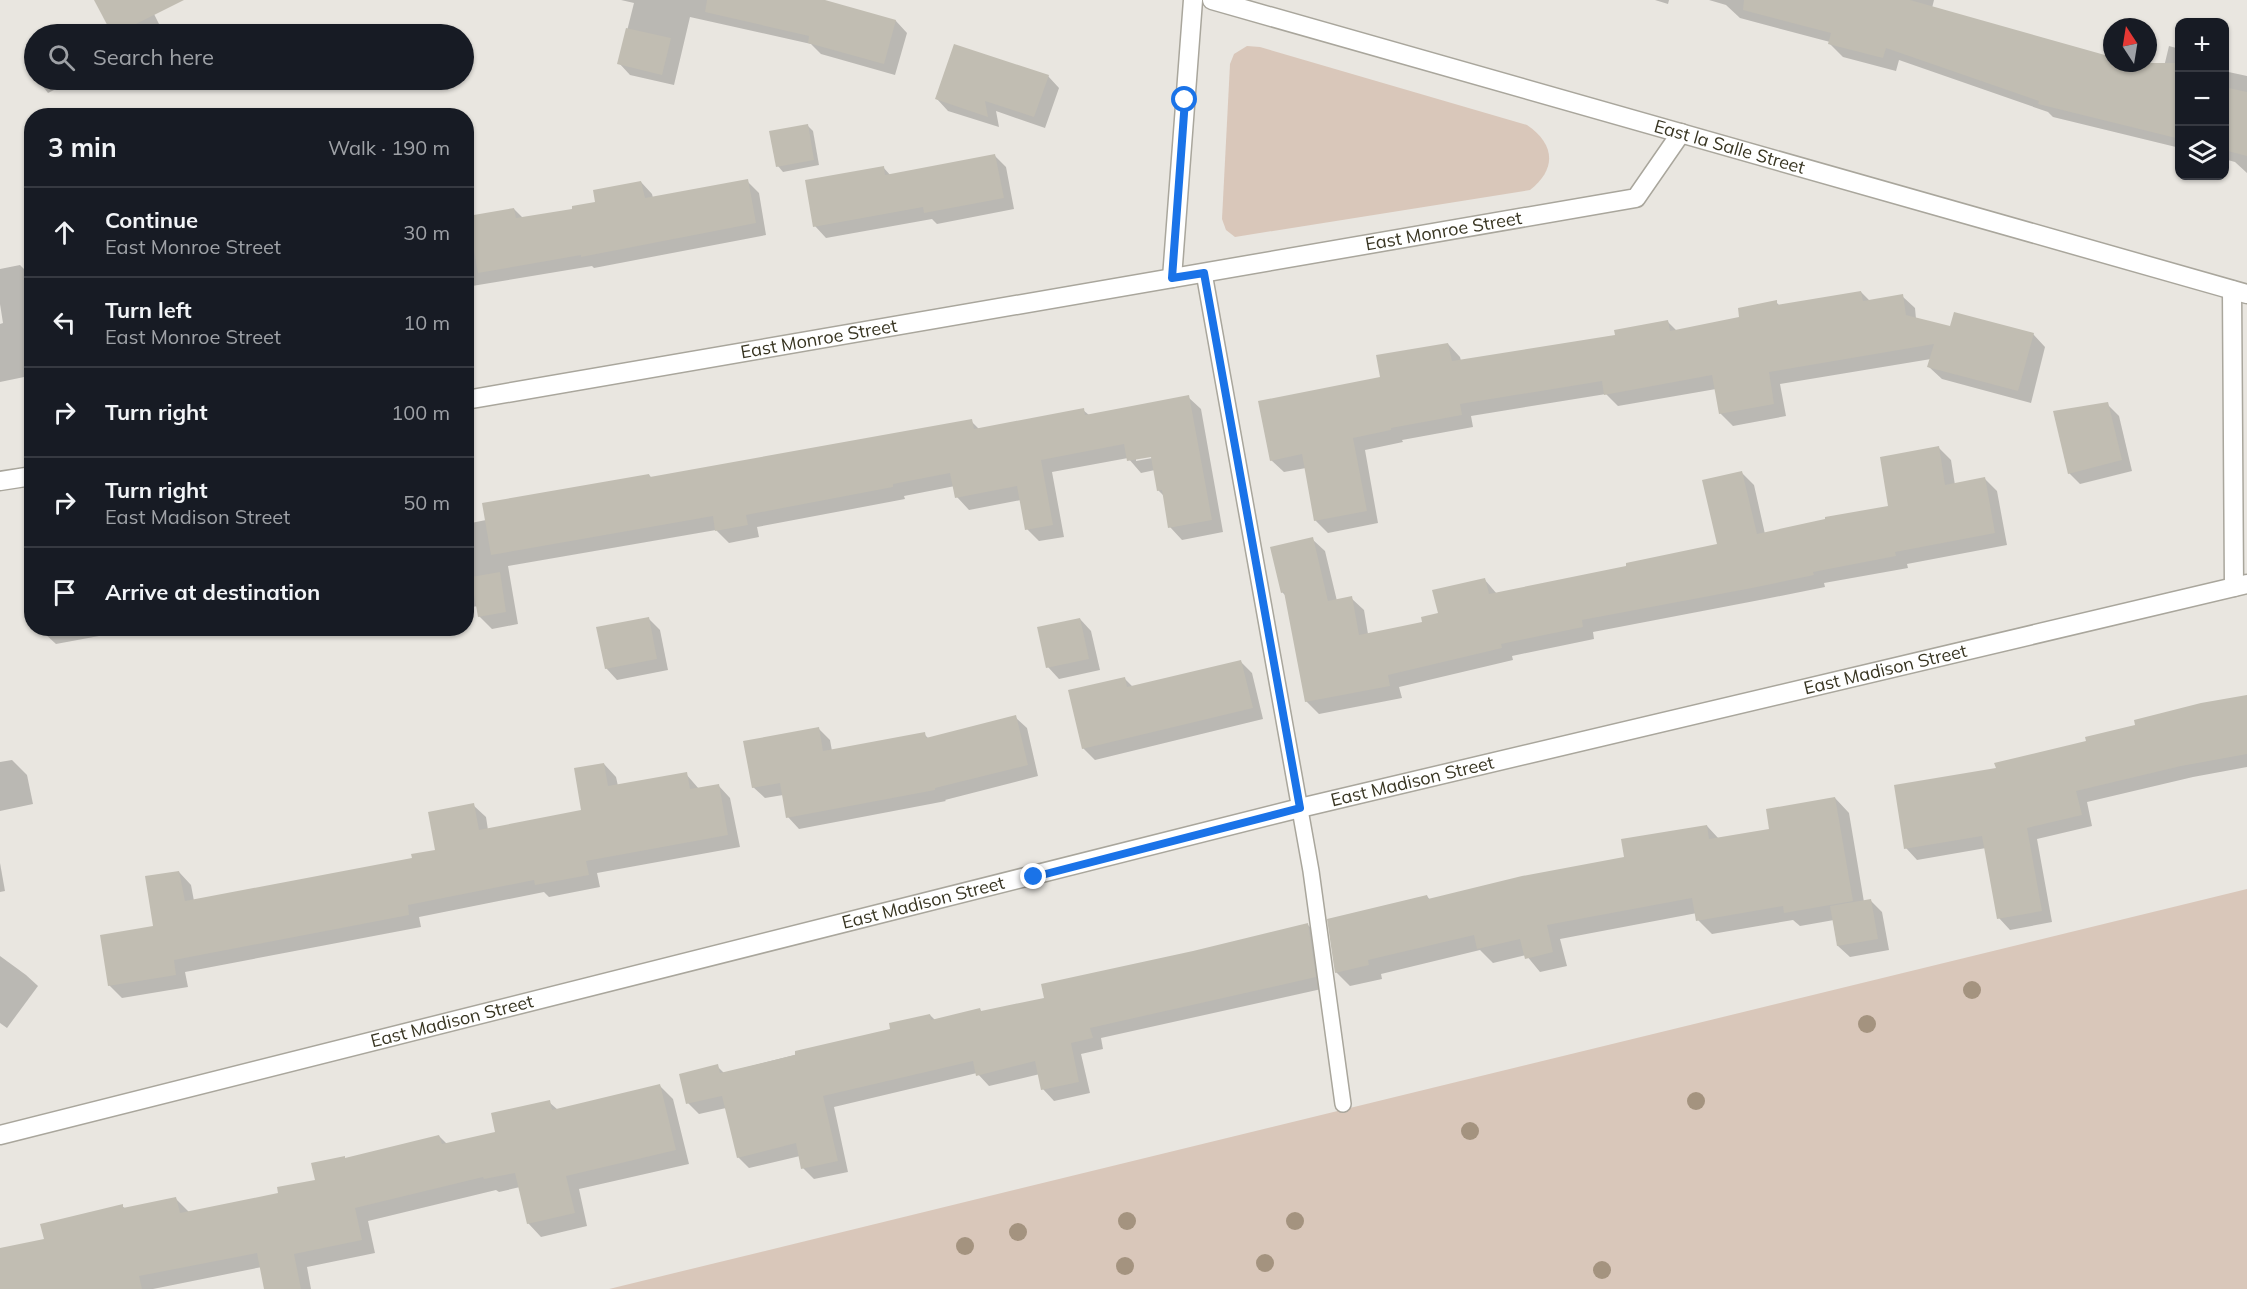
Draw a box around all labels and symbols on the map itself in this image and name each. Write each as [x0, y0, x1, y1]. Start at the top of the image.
north arrow [2103, 18, 2157, 72]
route start [1171, 86, 1197, 112]
street label: East la Salle Street [1652, 114, 1808, 179]
street label: East Monroe Street [1363, 206, 1523, 256]
street label: East Monroe Street [739, 314, 899, 363]
street label: East Madison Street [1801, 639, 1969, 699]
street label: East Madison Street [1328, 751, 1496, 811]
route end [1020, 863, 1046, 889]
street label: East Madison Street [839, 871, 1007, 934]
street label: East Madison Street [368, 989, 535, 1052]

